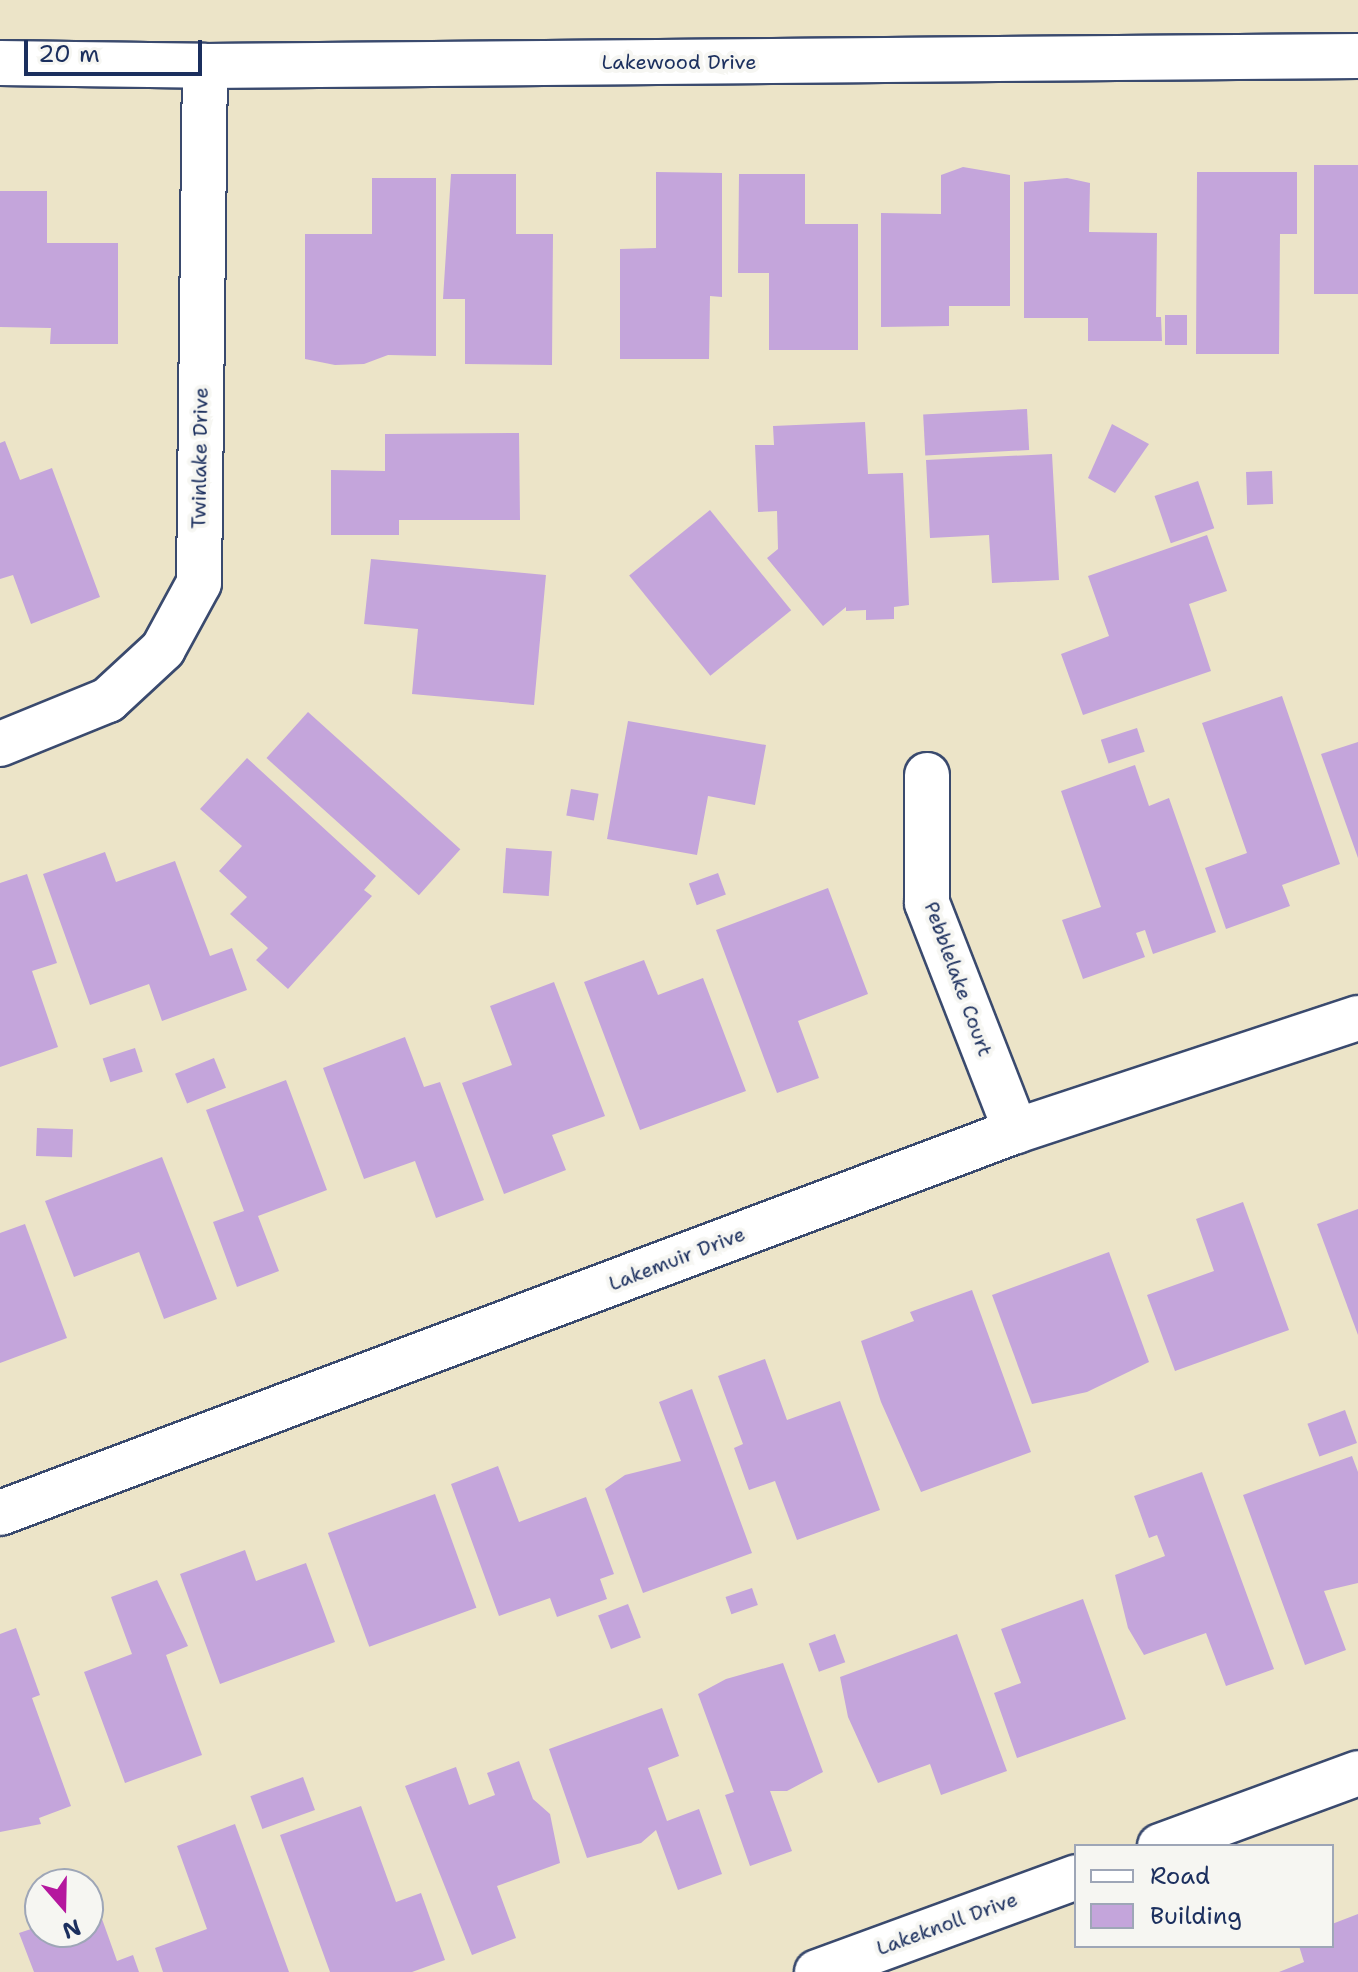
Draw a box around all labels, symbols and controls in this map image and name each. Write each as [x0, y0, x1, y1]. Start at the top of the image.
scale bar [28, 24, 206, 74]
text: 20 m [38, 38, 100, 70]
street label: Lakewood Drive [602, 50, 756, 74]
street label: Twinlake Drive [187, 387, 213, 529]
street label: Pebblelake Court [919, 898, 997, 1060]
street label: Lakemuir Drive [605, 1222, 749, 1296]
legend [1074, 1844, 1334, 1948]
text: Road [1150, 1860, 1210, 1892]
north arrow [24, 1868, 104, 1948]
street label: Lakeknoll Drive [873, 1887, 1021, 1961]
text: Building [1150, 1900, 1242, 1932]
text: N [59, 1913, 85, 1946]

